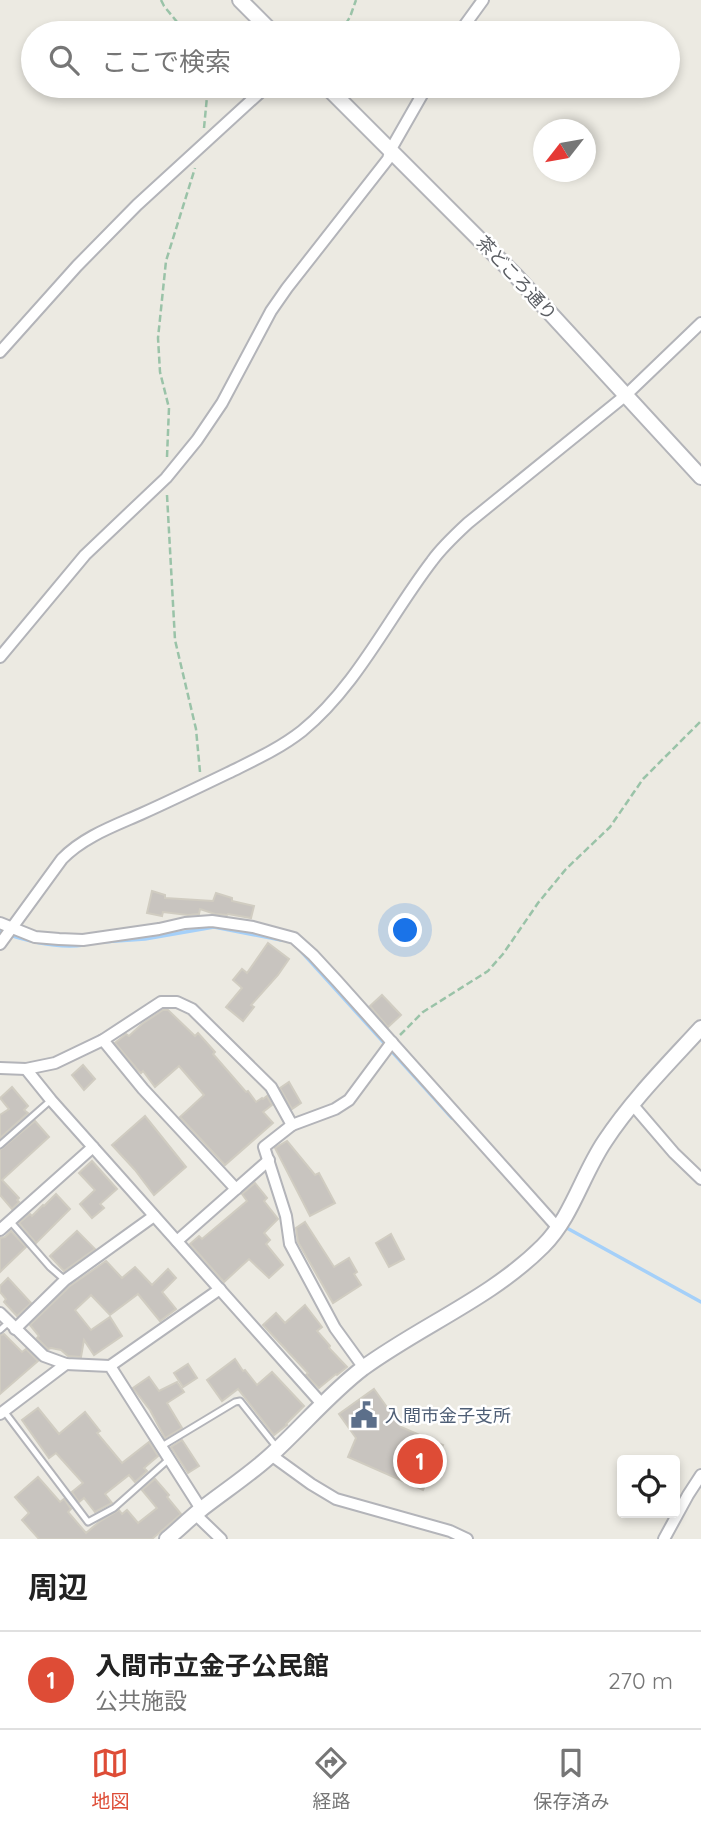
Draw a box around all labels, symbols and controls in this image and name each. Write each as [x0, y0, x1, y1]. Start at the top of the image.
search box [21, 21, 680, 98]
icon: search [45, 41, 83, 79]
text: ここで検索 [101, 45, 231, 78]
north arrow [533, 119, 596, 182]
street label: 茶どころ通り [472, 231, 562, 325]
your location [388, 913, 422, 947]
public building icon: 入間市金子支所 [349, 1400, 379, 1430]
place label: 入間市金子支所 [385, 1404, 511, 1427]
pin: 1 [397, 1435, 443, 1487]
map controls [617, 1455, 680, 1518]
button: locate [617, 1455, 680, 1518]
text: 周辺 [28, 1568, 88, 1606]
text: 入間市立金子公民館 [95, 1649, 329, 1682]
text: 1 [47, 1666, 55, 1695]
text: 270 m [608, 1666, 673, 1695]
text: 公共施設 [95, 1686, 187, 1715]
tab: 地図 [91, 1744, 130, 1813]
tab: 経路 [312, 1744, 351, 1813]
tab: 保存済み [533, 1744, 610, 1813]

